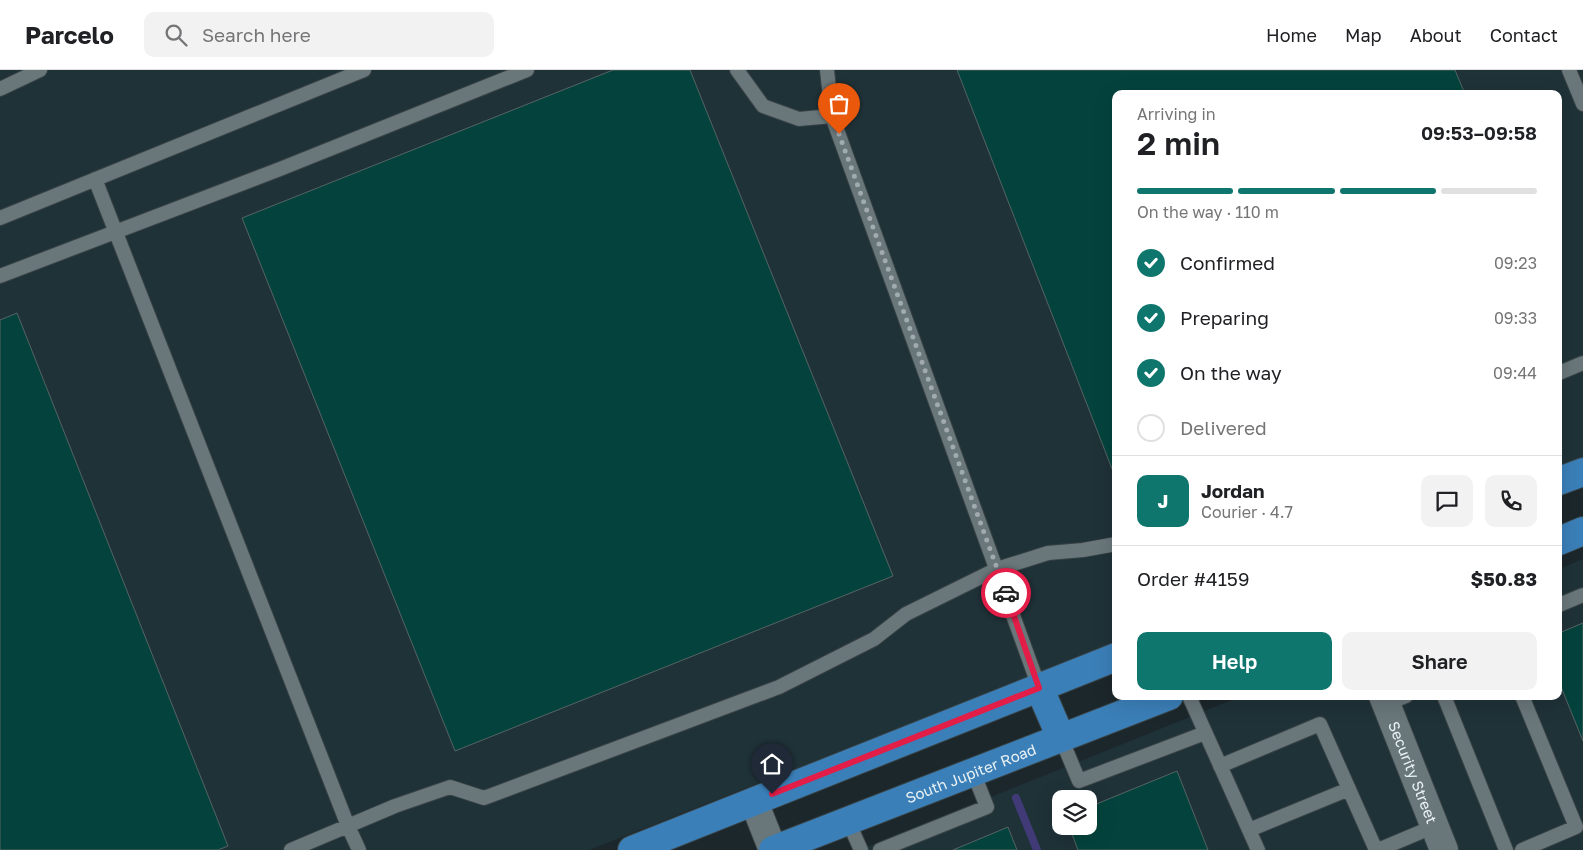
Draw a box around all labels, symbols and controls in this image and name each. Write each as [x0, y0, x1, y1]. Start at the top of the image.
search box [144, 12, 494, 57]
text: Parcelo [25, 20, 114, 49]
icon: search [162, 21, 190, 49]
text: Search here [202, 23, 311, 46]
text: Home [1266, 24, 1317, 46]
text: Map [1345, 24, 1382, 46]
text: About [1410, 24, 1462, 46]
text: Contact [1490, 24, 1558, 46]
pin [818, 83, 860, 134]
icon: bag [825, 90, 853, 118]
text: Arriving in [1137, 104, 1216, 124]
text: 09:53–09:58 [1421, 121, 1537, 144]
text: 2 min [1137, 124, 1220, 162]
text: On the way · 110 m [1137, 202, 1279, 222]
icon: check [1137, 249, 1165, 277]
text: Confirmed [1180, 251, 1275, 274]
text: 09:23 [1494, 253, 1537, 273]
icon: check [1137, 304, 1165, 332]
text: Preparing [1180, 306, 1269, 329]
text: 09:33 [1494, 308, 1537, 328]
icon: check [1137, 359, 1165, 387]
text: On the way [1180, 361, 1282, 384]
text: 09:44 [1493, 363, 1537, 383]
text: Delivered [1180, 416, 1267, 439]
button: chat [1421, 475, 1473, 527]
button: phone [1485, 475, 1537, 527]
text: Jordan [1201, 479, 1265, 502]
text: J [1158, 489, 1168, 512]
text: Courier · 4.7 [1201, 502, 1293, 522]
text: Order #4159 [1137, 567, 1249, 590]
text: $50.83 [1470, 567, 1537, 590]
courier [981, 568, 1031, 618]
icon: car [992, 579, 1020, 607]
button: Help [1137, 632, 1332, 690]
button: Share [1342, 632, 1537, 690]
street label: Security Street [1385, 719, 1442, 826]
street label: South Jupiter Road [903, 740, 1038, 807]
pin [751, 743, 793, 794]
icon: home [758, 750, 786, 778]
map controls [1052, 790, 1097, 835]
button: layers [1052, 790, 1097, 835]

